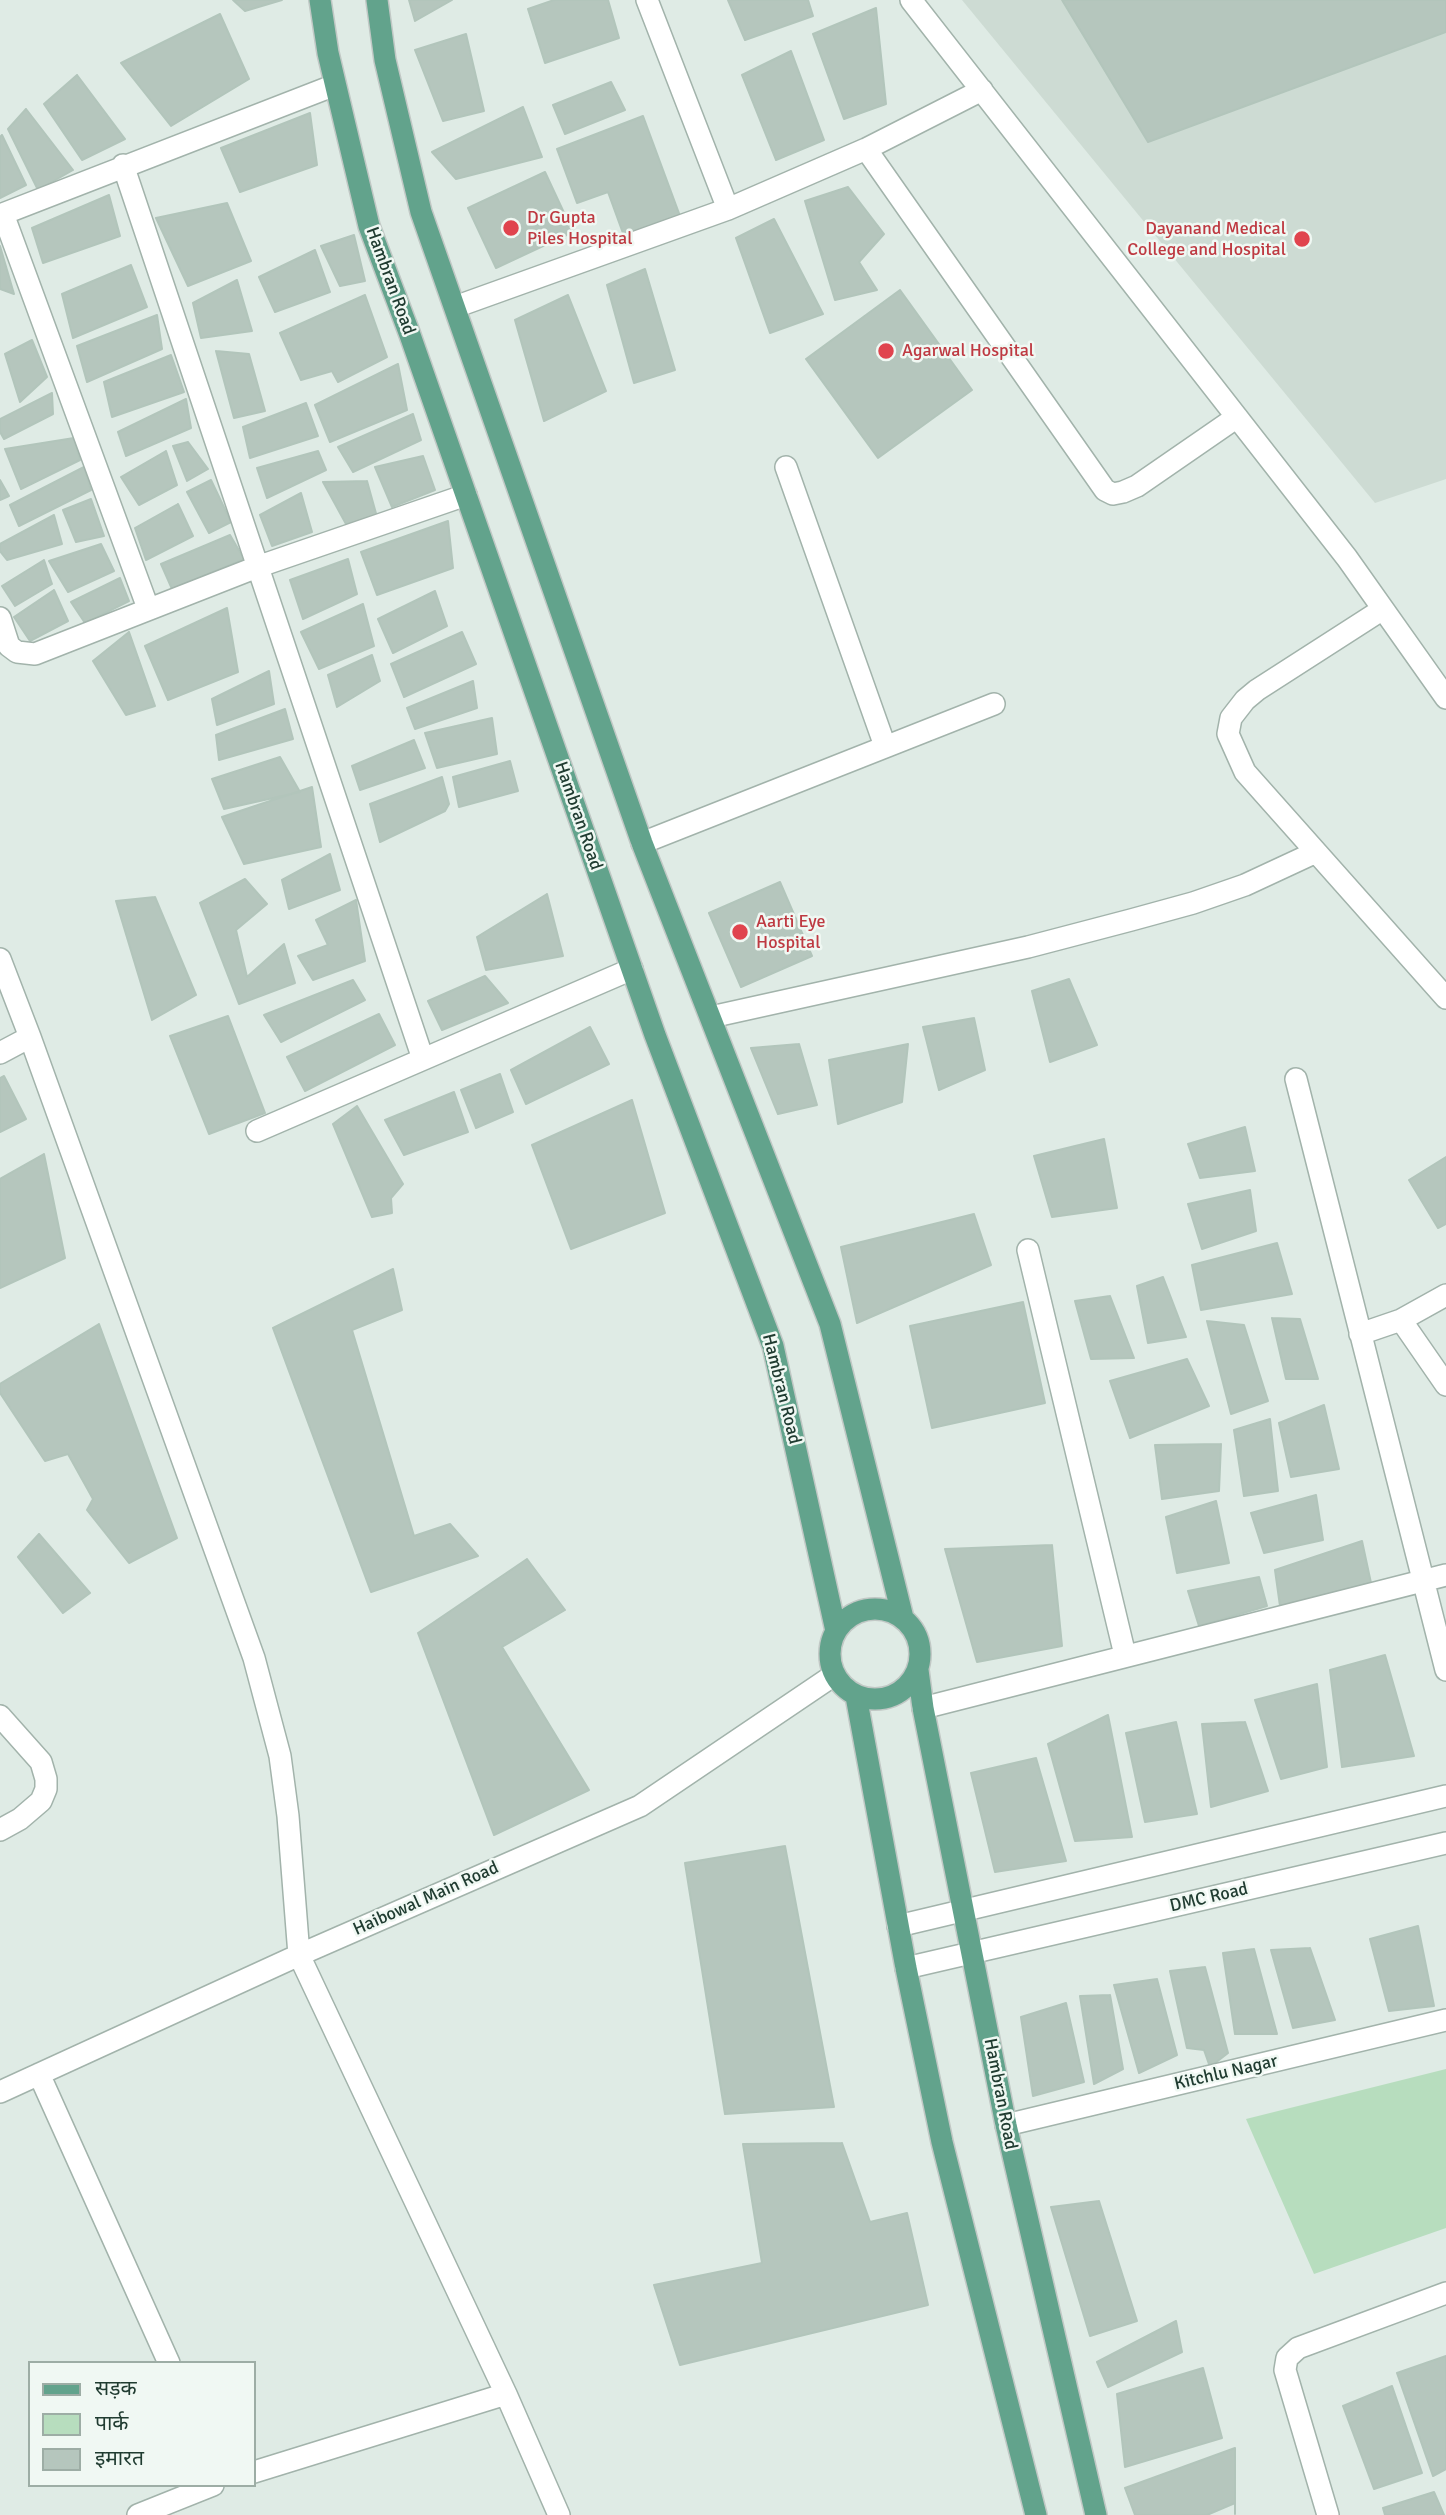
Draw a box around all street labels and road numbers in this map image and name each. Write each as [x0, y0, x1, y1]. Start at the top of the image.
street label: Hambran Road [361, 224, 419, 338]
street label: Hambran Road [549, 759, 607, 873]
street label: Hambran Road [757, 1332, 805, 1446]
street label: Haibowal Main Road [350, 1857, 502, 1941]
street label: DMC Road [1168, 1879, 1250, 1917]
street label: Hambran Road [979, 2036, 1021, 2152]
street label: Kitchlu Nagar [1172, 2051, 1280, 2095]

